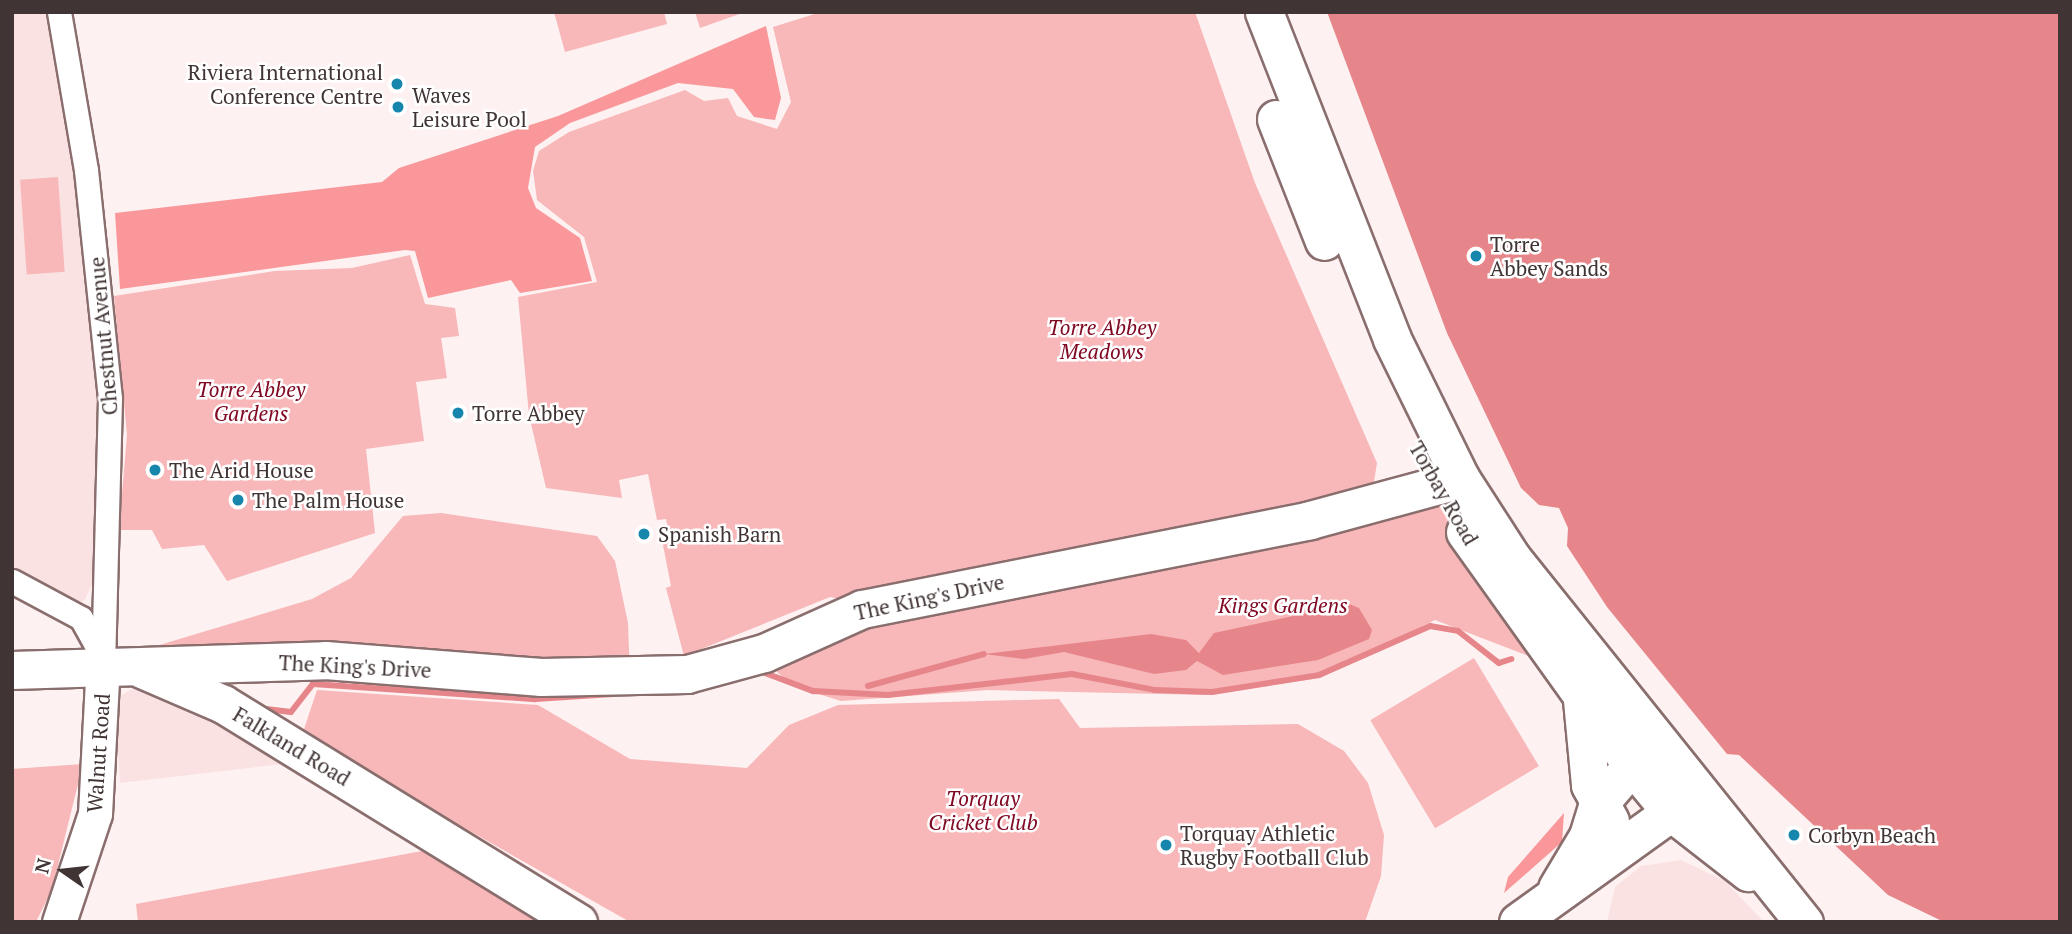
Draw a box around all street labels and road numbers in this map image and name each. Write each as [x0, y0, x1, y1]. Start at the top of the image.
street label: Chestnut Avenue [83, 255, 123, 417]
street label: Torbay Road [1404, 436, 1484, 550]
street label: The King's Drive [852, 569, 1006, 625]
street label: The King's Drive [278, 649, 432, 683]
street label: Walnut Road [81, 693, 115, 813]
street label: Falkland Road [229, 701, 355, 791]

